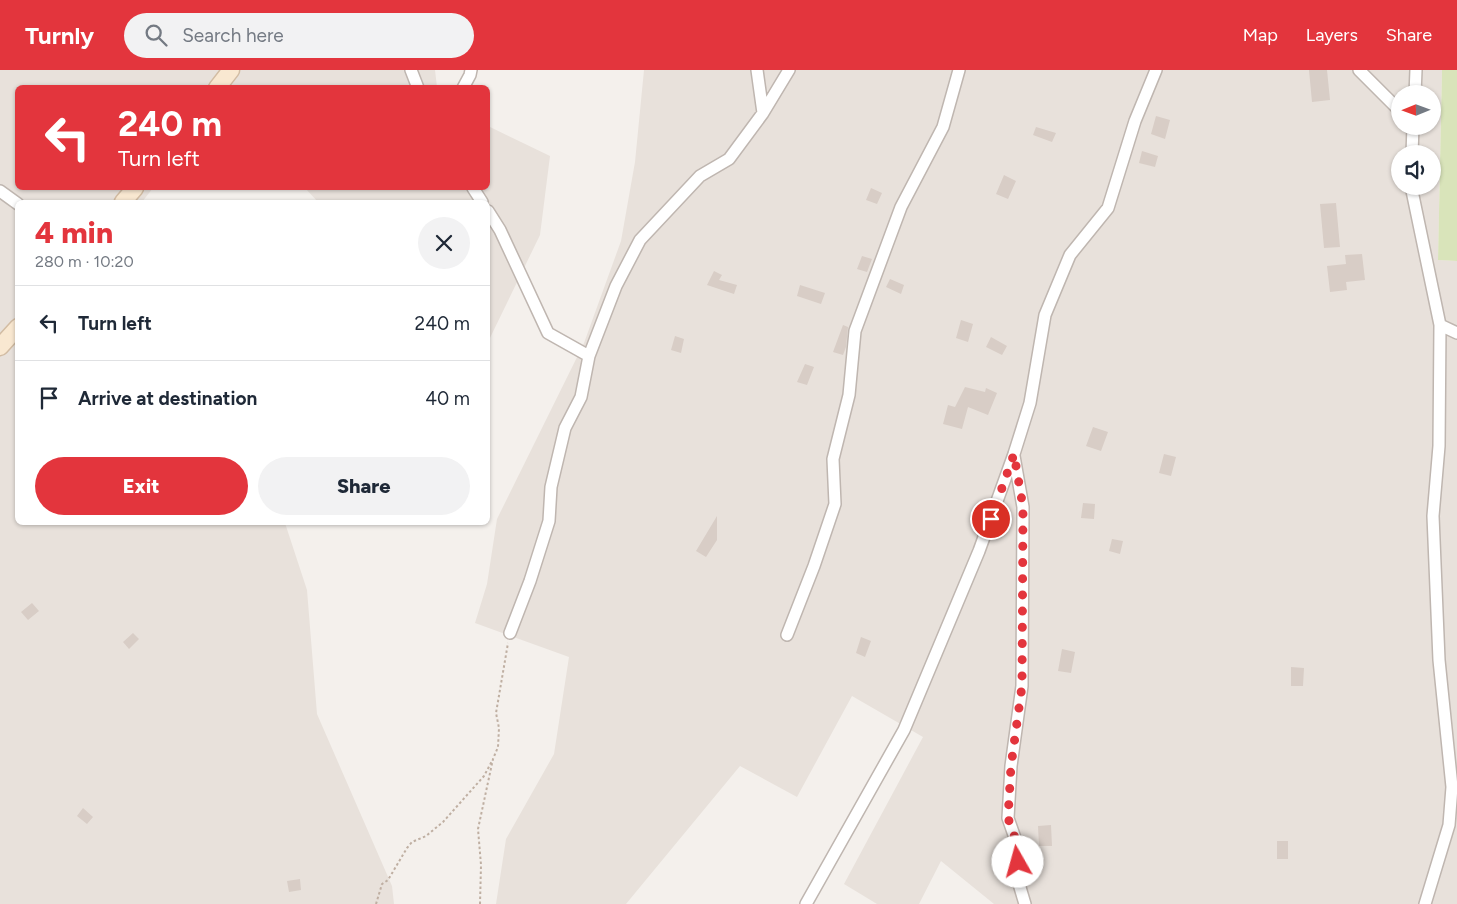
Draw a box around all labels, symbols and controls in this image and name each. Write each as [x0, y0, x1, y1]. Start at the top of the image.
search box [124, 13, 474, 58]
text: Turnly [25, 21, 94, 50]
icon: search [142, 21, 170, 49]
text: Search here [182, 24, 284, 47]
text: Map [1243, 24, 1278, 46]
text: Layers [1306, 24, 1358, 46]
text: Share [1386, 24, 1432, 46]
north arrow [1391, 85, 1441, 135]
map controls [1391, 85, 1441, 195]
text: 240 m [118, 103, 222, 145]
icon: left [35, 105, 100, 170]
text: Turn left [118, 145, 200, 172]
button: sound [1391, 145, 1441, 195]
text: 4 min [35, 214, 113, 251]
button: close [418, 217, 470, 269]
text: 280 m · 10:20 [35, 252, 134, 271]
icon: left [35, 309, 63, 337]
text: Turn left [78, 312, 152, 335]
text: 240 m [415, 312, 470, 335]
icon: arrive [35, 384, 63, 412]
text: Arrive at destination [78, 387, 257, 410]
text: 40 m [425, 387, 470, 410]
button: Exit [35, 457, 248, 515]
button: Share [258, 457, 470, 515]
pin [970, 498, 1012, 540]
icon: arrive [977, 505, 1005, 533]
position arrow [991, 835, 1043, 887]

